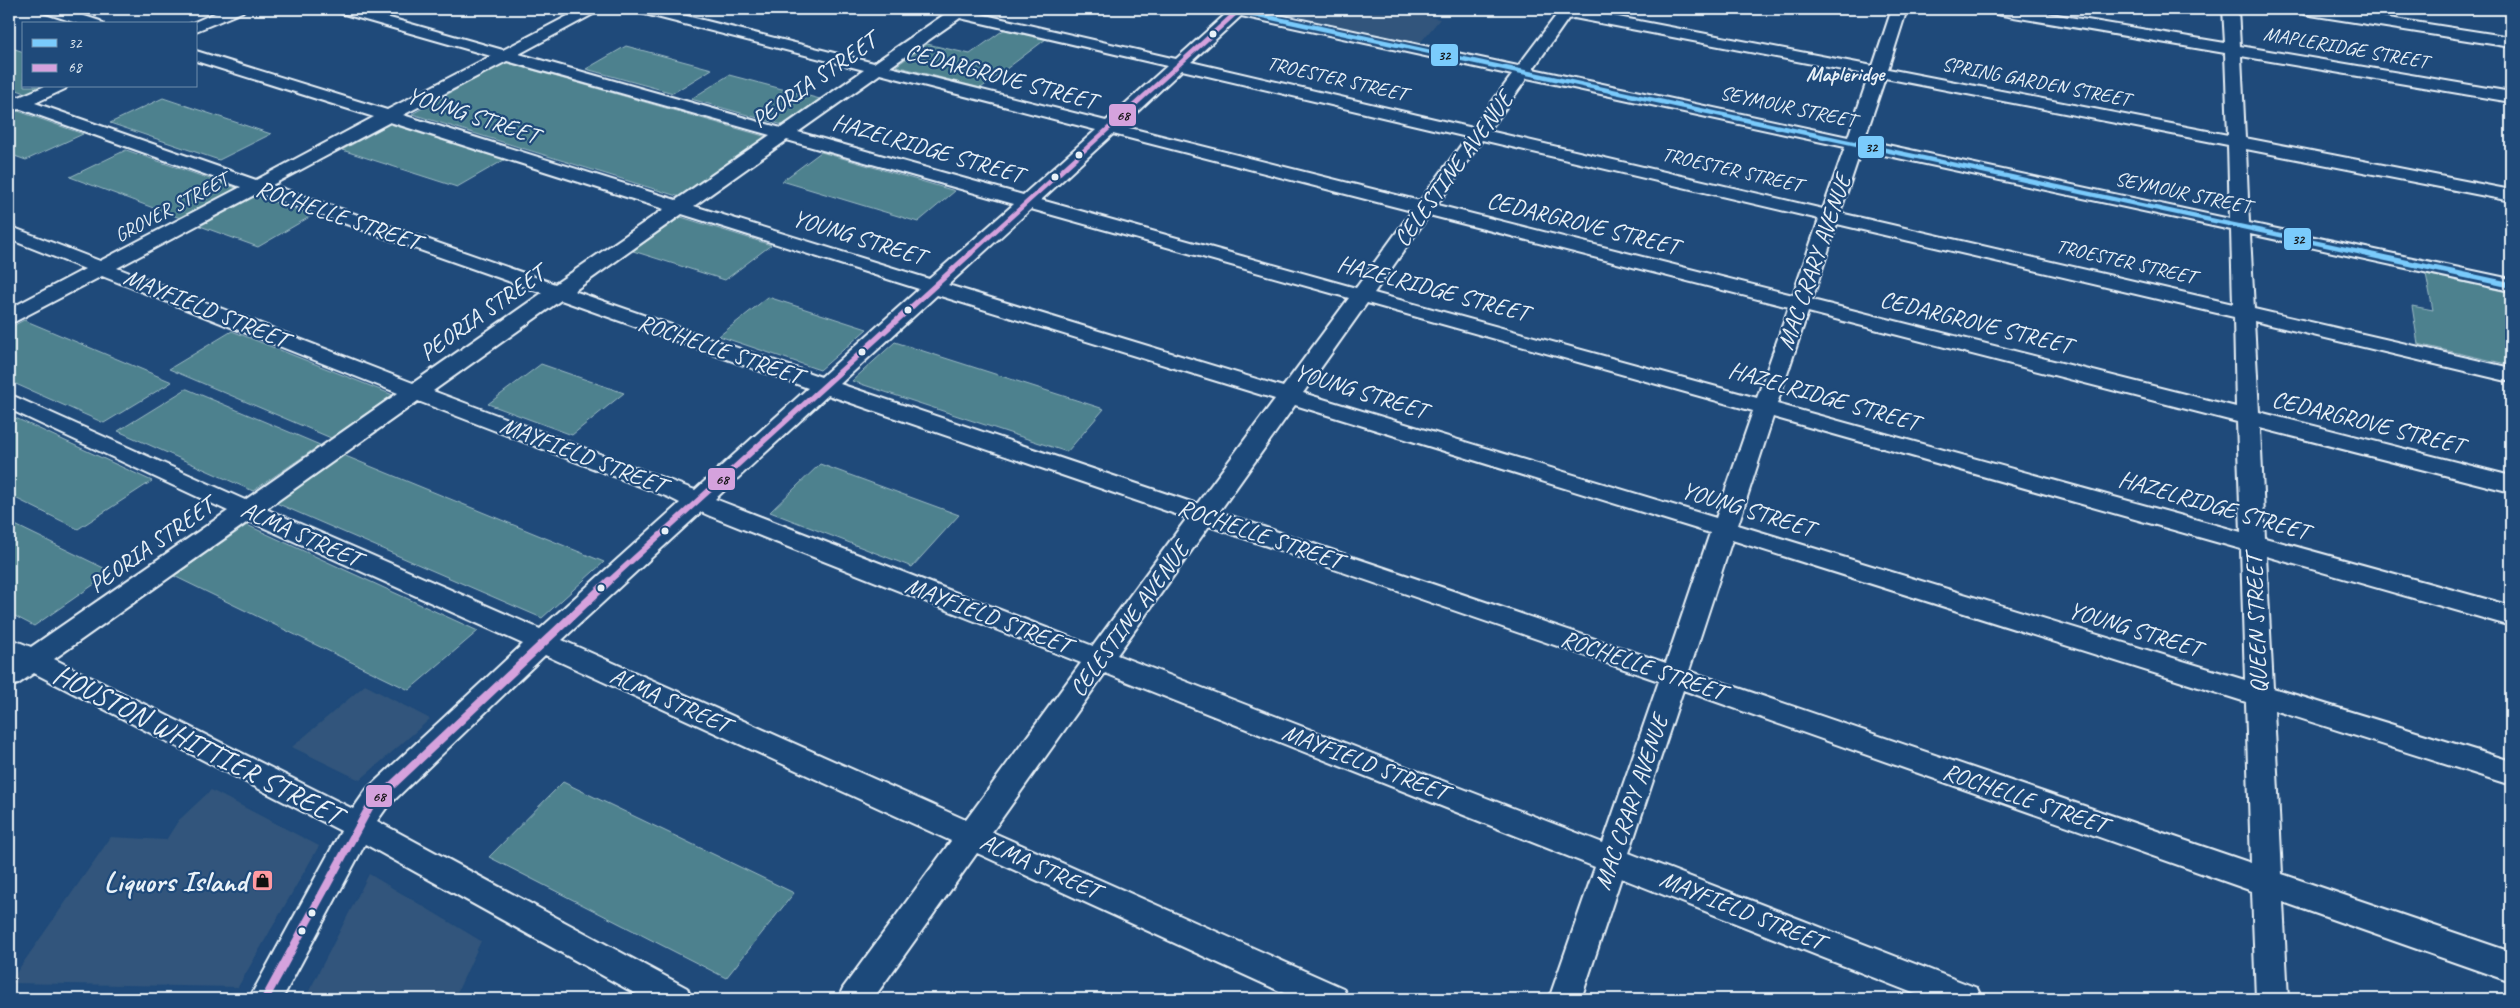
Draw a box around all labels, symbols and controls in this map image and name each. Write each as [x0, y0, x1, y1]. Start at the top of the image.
street label: MAPLERIDGE STREET [2262, 21, 2434, 75]
legend [22, 22, 198, 88]
street label: PEORIA STREET [746, 22, 887, 134]
unlabelled marker [1208, 29, 1218, 39]
text: 32 [68, 34, 83, 53]
street label: CEDARGROVE STREET [902, 36, 1105, 117]
line badge: 32 [1430, 43, 1459, 67]
text: 32 [1438, 47, 1452, 64]
street label: TROESTER STREET [1265, 50, 1414, 108]
street label: SPRING GARDEN STREET [1940, 51, 2136, 113]
text: 68 [68, 58, 83, 77]
district label: Mapleridge [1806, 61, 1886, 87]
street label: YOUNG STREET [403, 80, 548, 152]
street label: SEYMOUR STREET [1718, 80, 1863, 134]
street label: CELESTINE AVENUE [1387, 83, 1521, 252]
line badge: 68 [1108, 103, 1137, 127]
street label: HAZELRIDGE STREET [829, 106, 1032, 191]
text: 68 [1117, 107, 1131, 124]
line badge: 32 [1857, 135, 1885, 159]
text: 32 [1865, 139, 1879, 156]
street label: TROESTER STREET [1660, 141, 1809, 199]
unlabelled marker [1074, 150, 1084, 160]
street label: GROVER STREET [110, 165, 237, 248]
street label: SEYMOUR STREET [2113, 166, 2258, 220]
street label: MAC CRARY AVENUE [1770, 168, 1859, 353]
unlabelled marker [1050, 172, 1060, 182]
street label: ROCHELLE STREET [252, 173, 430, 259]
street label: CEDARGROVE STREET [1484, 185, 1687, 263]
street label: YOUNG STREET [789, 203, 934, 273]
line badge: 32 [2283, 227, 2312, 251]
text: 32 [2292, 231, 2306, 248]
street label: TROESTER STREET [2054, 233, 2203, 291]
street label: HAZELRIDGE STREET [1334, 248, 1537, 329]
street label: PEORIA STREET [414, 255, 555, 367]
street label: MAYFIELD STREET [120, 261, 298, 357]
street label: CEDARGROVE STREET [1877, 284, 2080, 362]
unlabelled marker [903, 305, 913, 315]
street label: ROCHELLE STREET [634, 307, 812, 393]
unlabelled marker [857, 347, 867, 357]
street label: HAZELRIDGE STREET [1725, 354, 1928, 439]
street label: YOUNG STREET [1291, 357, 1436, 427]
street label: CEDARGROVE STREET [2269, 384, 2472, 462]
street label: MAYFIELD STREET [496, 410, 675, 502]
street label: HAZELRIDGE STREET [2115, 463, 2318, 548]
line badge: 68 [707, 467, 736, 491]
text: 68 [716, 471, 730, 488]
street label: YOUNG STREET [1678, 475, 1823, 545]
street label: PEORIA STREET [83, 487, 224, 599]
street label: ROCHELLE STREET [1174, 492, 1352, 578]
street label: ALMA STREET [237, 494, 371, 576]
unlabelled marker [660, 526, 670, 536]
street label: CELESTINE AVENUE [1063, 533, 1197, 702]
street label: QUEEN STREET [2238, 548, 2273, 694]
street label: MAYFIELD STREET [901, 570, 1080, 662]
unlabelled marker [596, 583, 606, 593]
street label: YOUNG STREET [2065, 595, 2210, 665]
street label: ROCHELLE STREET [1557, 623, 1735, 709]
street label: HOUSTON WHITTIER STREET [47, 656, 353, 836]
street label: ALMA STREET [606, 660, 740, 742]
street label: MAC CRARY AVENUE [1587, 708, 1676, 893]
street label: MAYFIELD STREET [1278, 717, 1457, 809]
street label: ROCHELLE STREET [1939, 756, 2117, 842]
line badge: 68 [365, 784, 393, 808]
text: 68 [373, 788, 387, 805]
street label: ALMA STREET [976, 826, 1110, 908]
place label: Liquors Island [104, 863, 252, 900]
street label: MAYFIELD STREET [1656, 863, 1834, 959]
shop icon: Liquors Island [251, 869, 275, 893]
unlabelled marker [307, 908, 317, 918]
unlabelled marker [297, 926, 307, 936]

